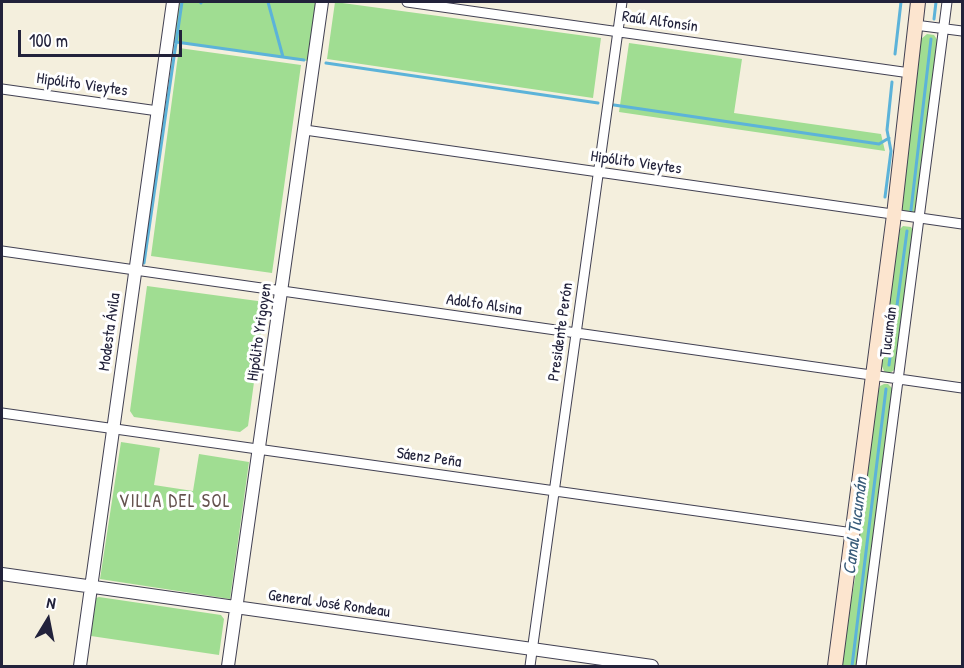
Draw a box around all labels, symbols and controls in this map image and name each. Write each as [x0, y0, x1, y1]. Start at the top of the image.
street label: Raúl Alfonsín [621, 7, 699, 37]
scale bar [21, 18, 184, 56]
text: 100 m [29, 28, 68, 53]
street label: Hipólito Vieytes [35, 69, 129, 101]
street label: Hipólito Vieytes [589, 147, 683, 179]
street label: Hipólito Yrigoyen [244, 282, 276, 382]
street label: Presidente Perón [545, 282, 577, 382]
street label: Adolfo Alsina [445, 290, 523, 320]
street label: Modesta Ávila [95, 292, 125, 372]
street label: Tucumán [876, 306, 902, 358]
street label: Sáenz Peña [395, 444, 463, 472]
water label: Canal Tucumán [839, 476, 873, 576]
district label: VILLA DEL SOL [119, 491, 231, 513]
street label: General José Rondeau [267, 586, 391, 622]
north arrow [18, 590, 78, 650]
text: N [45, 591, 57, 614]

